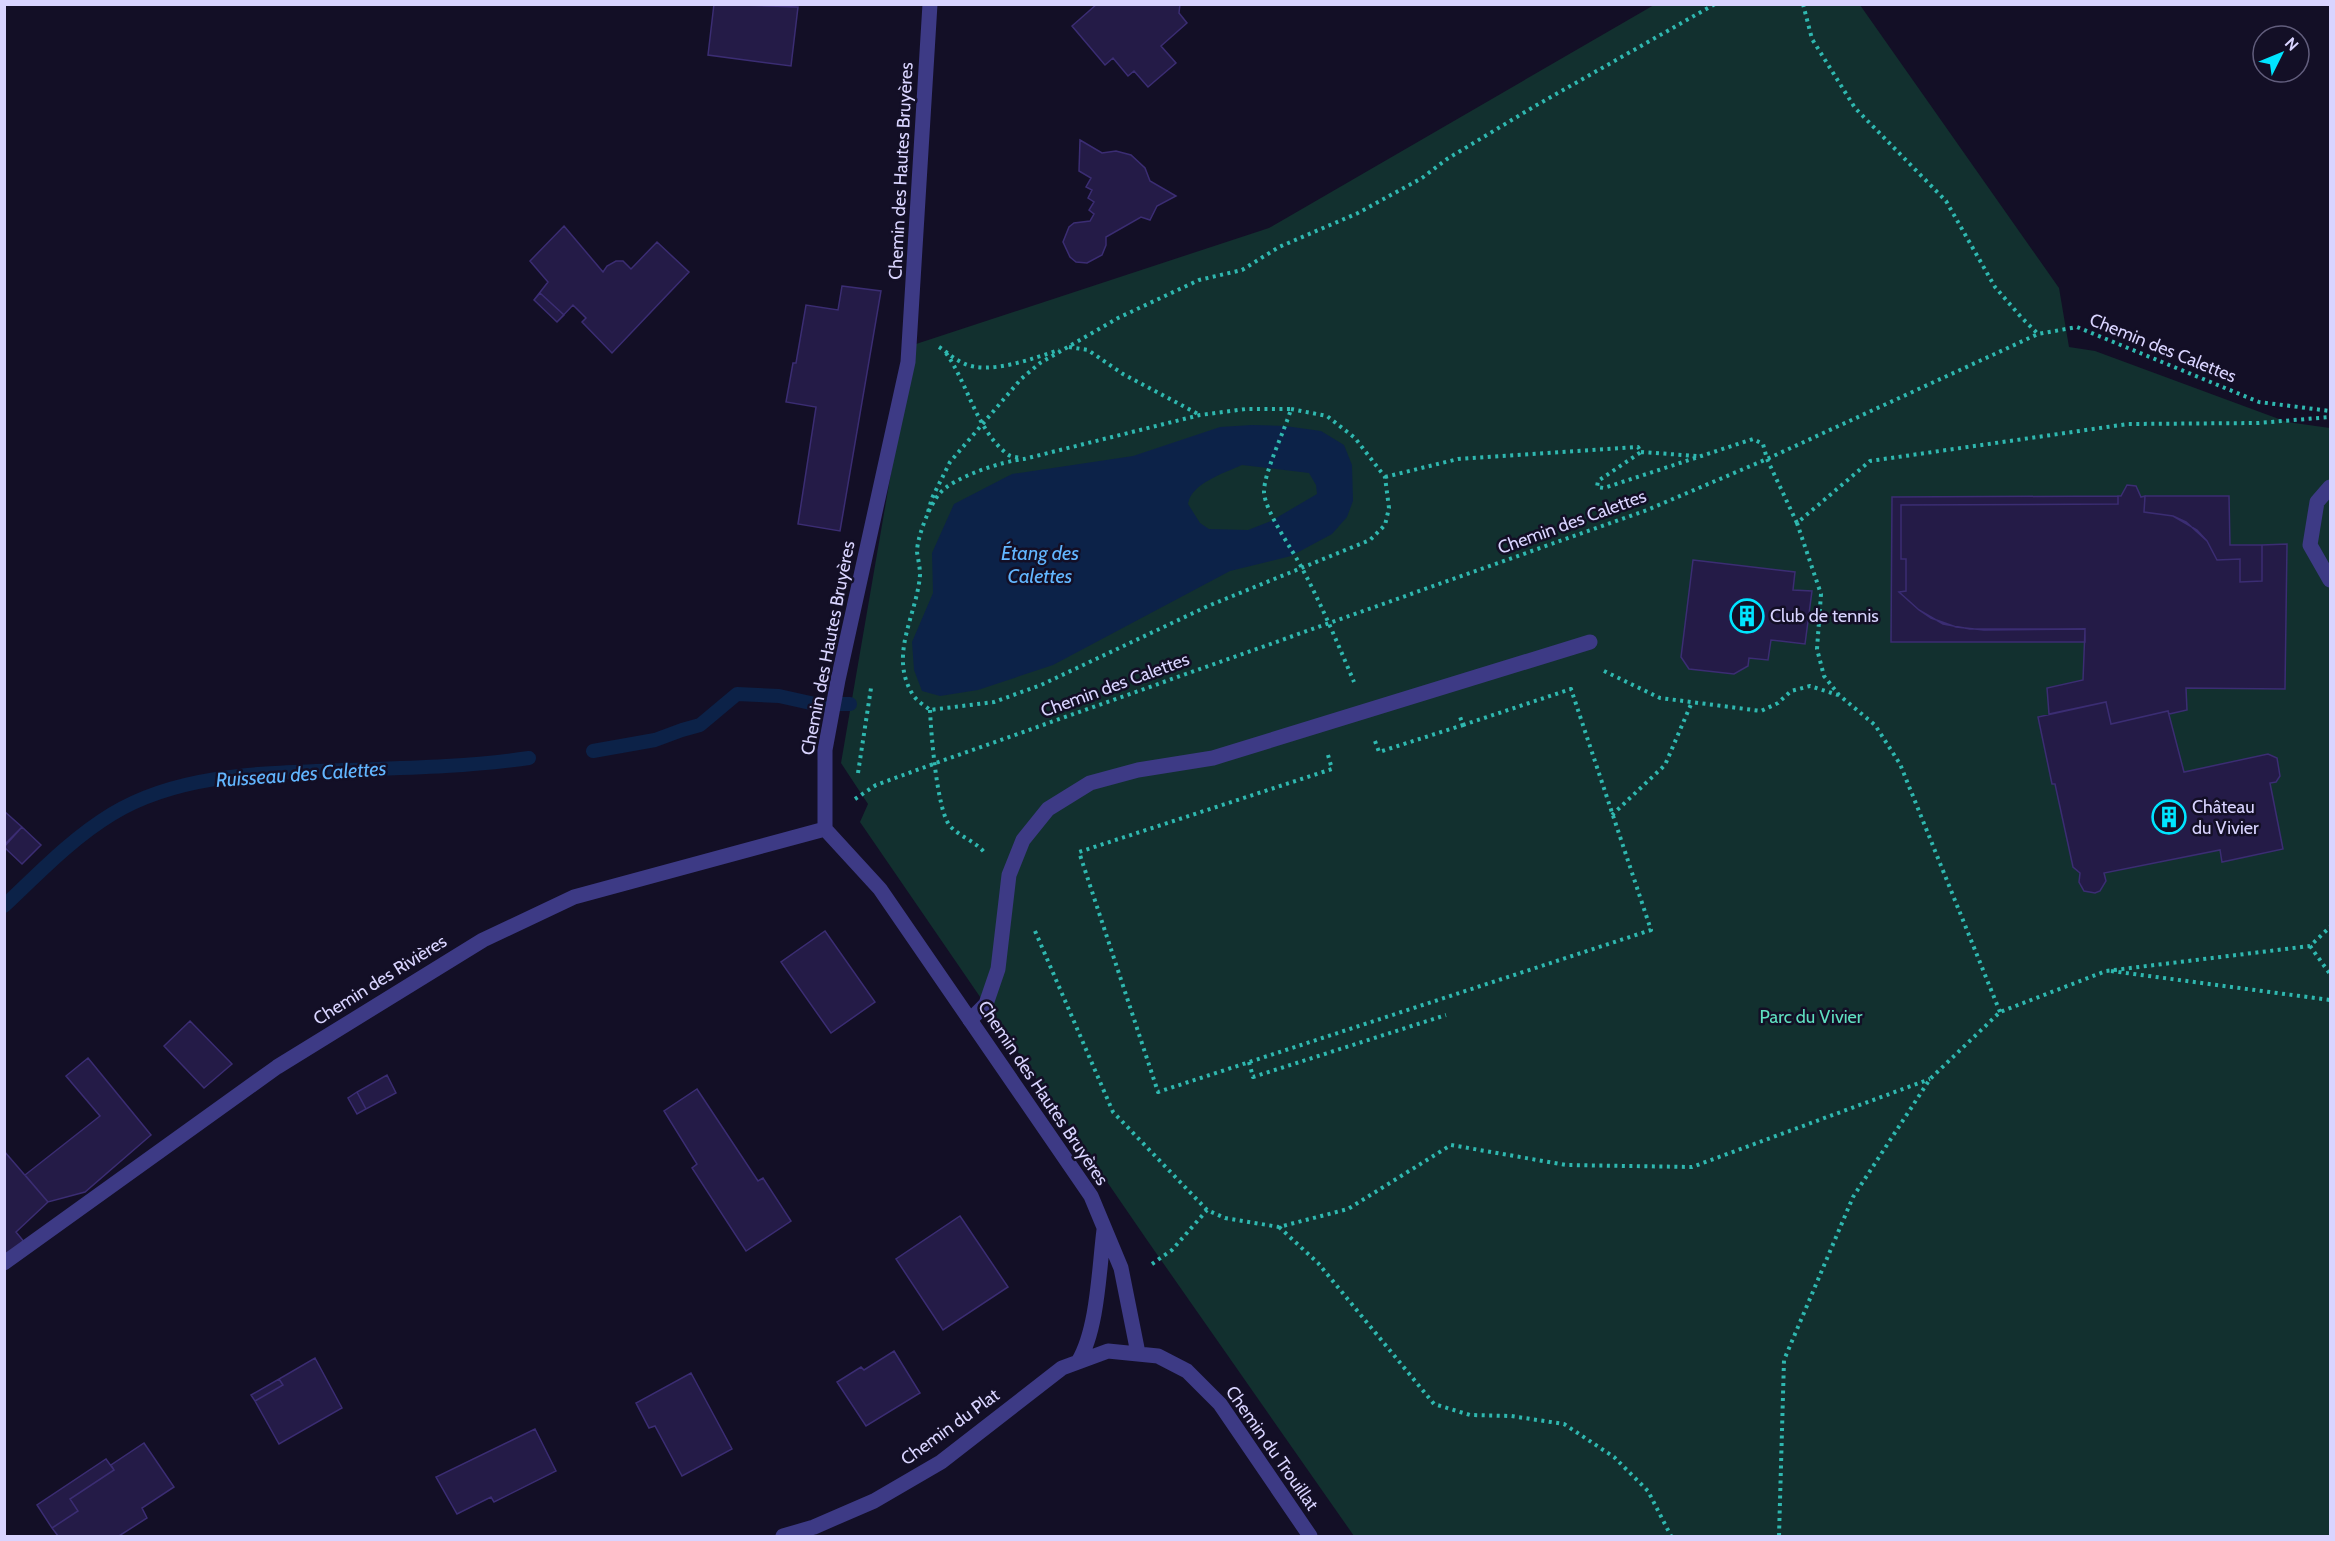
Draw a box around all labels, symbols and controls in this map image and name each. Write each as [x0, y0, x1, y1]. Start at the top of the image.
north arrow [2251, 24, 2311, 84]
text: N [2281, 33, 2302, 55]
street label: Chemin des Hautes Bruyères [884, 62, 918, 280]
street label: Chemin des Calettes [2086, 309, 2240, 387]
street label: Chemin des Calettes [1495, 485, 1649, 559]
street label: Chemin des Hautes Bruyères [796, 539, 860, 757]
water label: Étang des Calettes [1001, 540, 1079, 588]
building icon: Club de tennis [1729, 598, 1765, 634]
place label: Club de tennis [1770, 605, 1879, 627]
street label: Chemin des Calettes [1038, 648, 1192, 722]
water label: Ruisseau des Calettes [215, 756, 387, 792]
place label: Château du Vivier [2192, 796, 2259, 839]
building icon: Château du Vivier [2151, 799, 2187, 835]
street label: Chemin des Rivières [309, 930, 451, 1030]
street label: Chemin des Hautes Bruyères [973, 997, 1113, 1189]
park label: Parc du Vivier [1760, 1006, 1863, 1028]
street label: Chemin du Trouillat [1221, 1382, 1323, 1514]
street label: Chemin du Plat [897, 1384, 1003, 1470]

